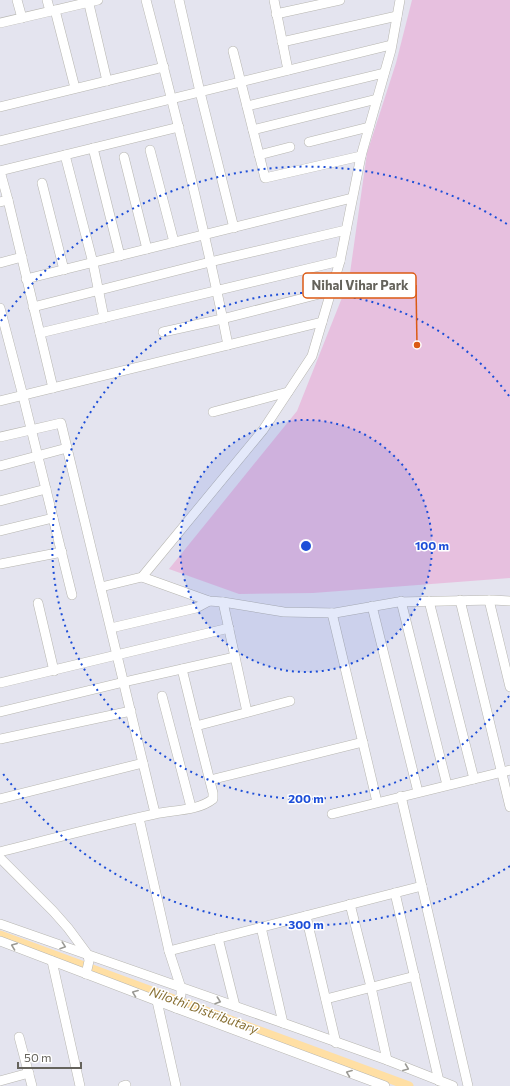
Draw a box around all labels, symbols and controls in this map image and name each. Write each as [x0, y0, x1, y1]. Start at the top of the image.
callout: Nihal Vihar Park [303, 273, 416, 298]
text: Nihal Vihar Park [312, 277, 409, 293]
text: 100 m [415, 538, 449, 552]
centre of rings [299, 539, 313, 553]
text: 200 m [288, 791, 324, 805]
text: 300 m [288, 917, 324, 931]
one-way arrow [60, 942, 67, 950]
one-way arrow [10, 943, 17, 951]
water label: Nilothi Distributary [148, 983, 262, 1037]
one-way arrow [132, 989, 139, 997]
one-way arrow [215, 996, 222, 1004]
scale bar [18, 1044, 81, 1070]
text: 50 m [24, 1050, 52, 1064]
one-way arrow [403, 1064, 410, 1072]
one-way arrow [345, 1069, 352, 1077]

